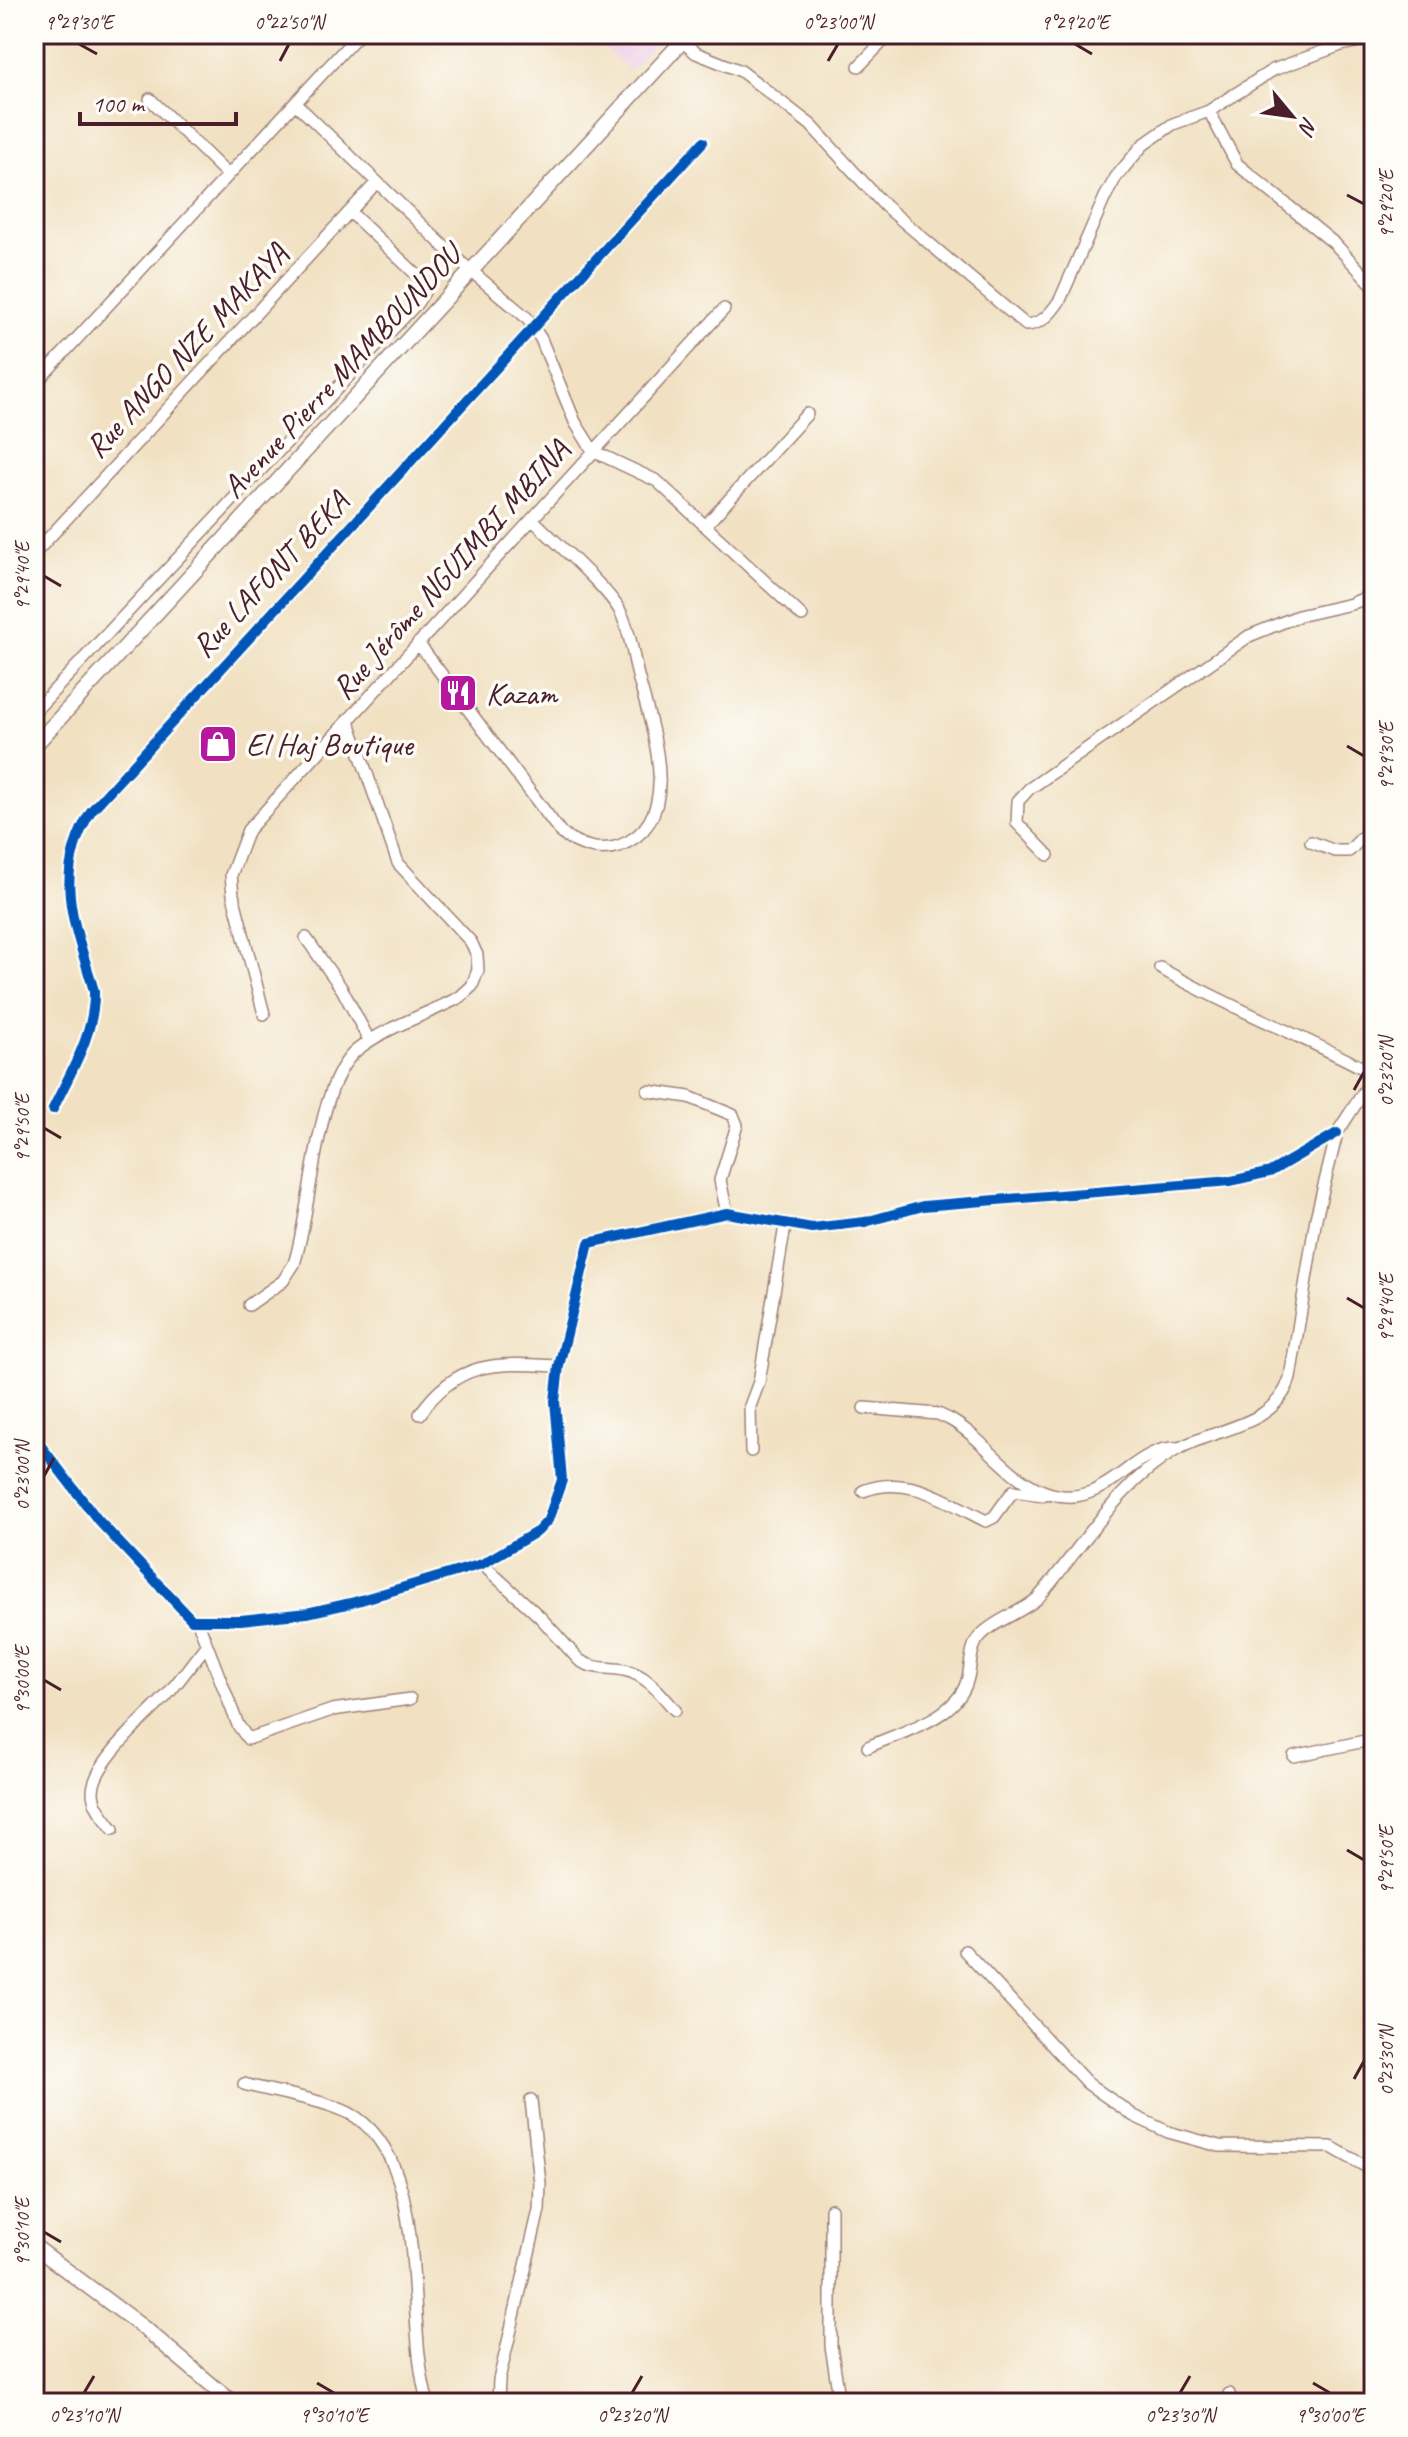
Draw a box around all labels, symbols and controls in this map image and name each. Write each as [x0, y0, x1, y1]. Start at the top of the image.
text: 9°29'30"E [45, 10, 116, 35]
text: 0°22'50"N [254, 10, 327, 35]
text: 0°23'00"N [803, 10, 876, 35]
text: 9°29'20"E [1041, 10, 1112, 35]
scale bar [80, 76, 236, 126]
north arrow [1252, 76, 1332, 156]
text: 100 m [92, 89, 146, 119]
text: N [1291, 112, 1324, 141]
text: 9°29'20"E [1374, 167, 1399, 238]
street label: Avenue Pierre MAMBOUNDOU [213, 232, 473, 507]
street label: Rue ANGO NZE MAKAYA [76, 233, 297, 467]
street label: Rue Jérôme NGUIMBI MBINA [323, 430, 579, 708]
street label: Rue LAFONT BEKA [183, 481, 359, 666]
text: 9°29'40"E [10, 539, 35, 610]
restaurant icon: Kazam [437, 672, 479, 714]
place label: Kazam [486, 673, 560, 714]
text: 9°29'30"E [1374, 719, 1399, 790]
shop icon: El Haj Boutique [197, 723, 239, 765]
place label: El Haj Boutique [246, 724, 415, 765]
text: 0°23'20"N [1374, 1034, 1399, 1107]
text: 9°29'50"E [10, 1091, 35, 1162]
text: 9°29'40"E [1374, 1271, 1399, 1342]
text: 0°23'00"N [10, 1438, 35, 1511]
text: 9°30'00"E [10, 1643, 35, 1714]
text: 9°29'50"E [1374, 1823, 1399, 1894]
text: 0°23'30"N [1374, 2023, 1399, 2096]
text: 9°30'10"E [10, 2195, 35, 2266]
text: 0°23'10"N [49, 2403, 122, 2428]
text: 9°30'10"E [300, 2403, 371, 2428]
text: 0°23'20"N [597, 2403, 670, 2428]
text: 0°23'30"N [1145, 2403, 1218, 2428]
text: 9°30'00"E [1296, 2403, 1367, 2428]

